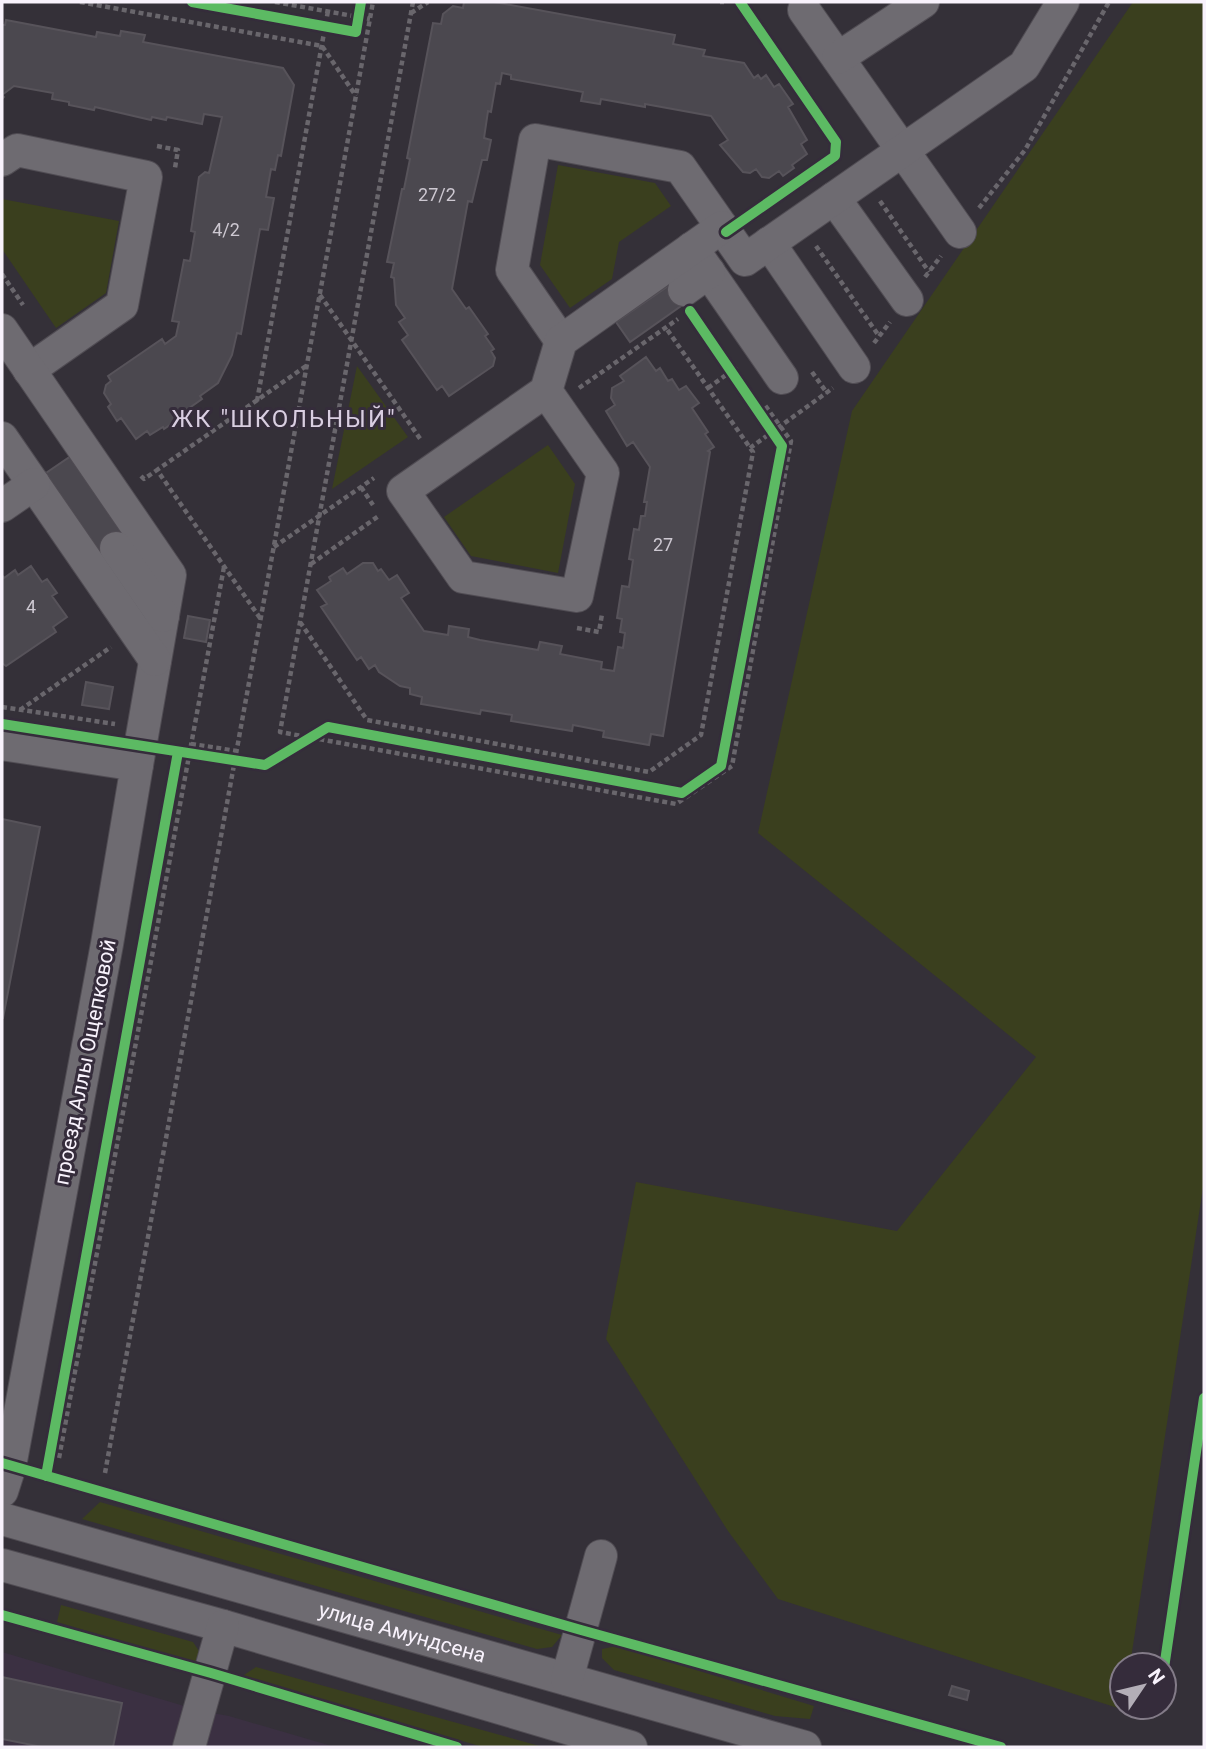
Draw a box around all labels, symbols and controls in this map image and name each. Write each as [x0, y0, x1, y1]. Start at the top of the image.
house number: 27/2 [418, 184, 456, 205]
house number: 4/2 [212, 219, 240, 240]
district label: ЖК "ШКОЛЬНЫЙ" [171, 405, 397, 433]
house number: 27 [653, 534, 673, 555]
house number: 4 [26, 596, 36, 617]
street label: проезд Аллы Ощепковой [49, 937, 121, 1187]
street label: улица Амундсена [316, 1598, 488, 1668]
north arrow [1108, 1651, 1178, 1721]
text: N [1143, 1664, 1170, 1689]

